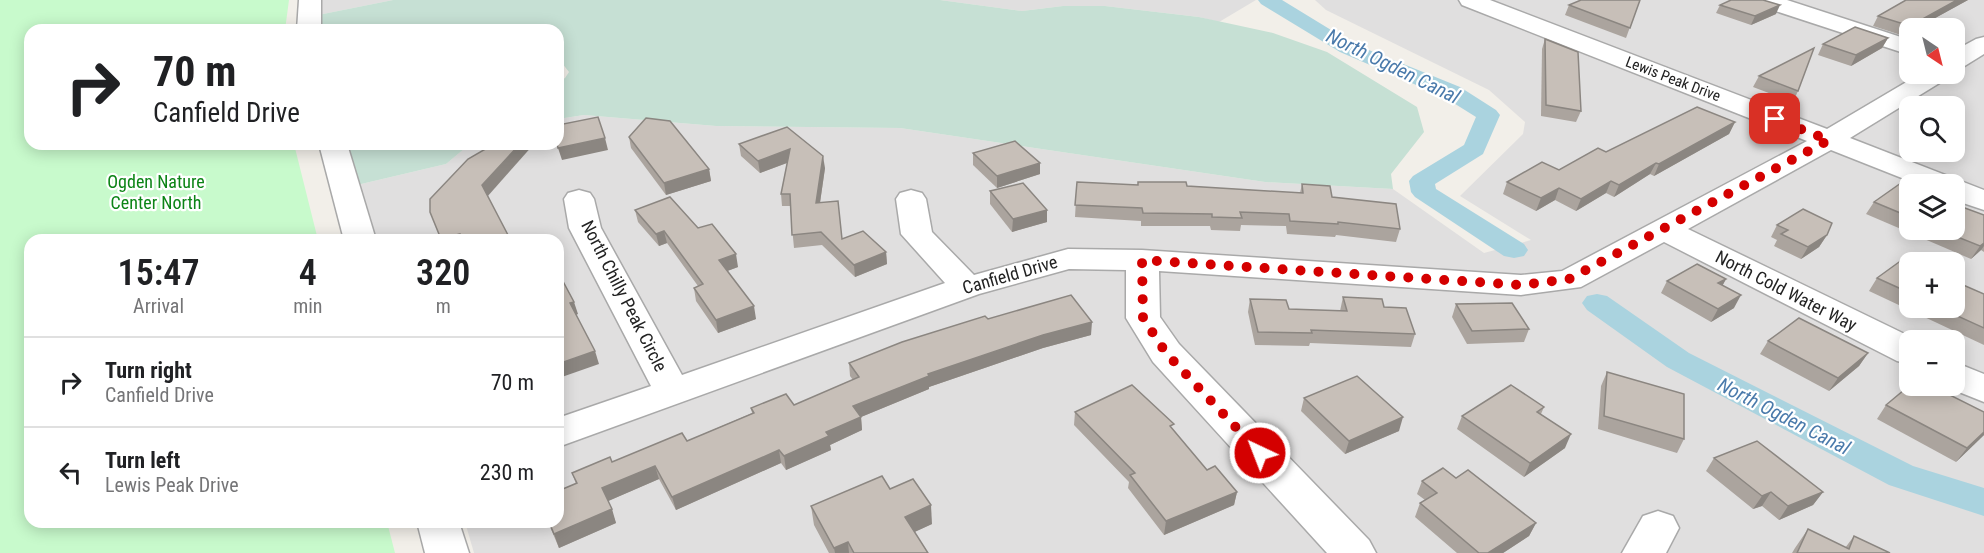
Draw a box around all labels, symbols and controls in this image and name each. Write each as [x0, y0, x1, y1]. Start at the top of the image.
north arrow [1899, 18, 1965, 84]
map controls [1899, 18, 1965, 396]
water label: North Ogden Canal [1323, 23, 1464, 109]
text: 70 m [153, 47, 236, 96]
icon: right [54, 48, 132, 126]
street label: Lewis Peak Drive [1623, 53, 1723, 105]
pin [1749, 93, 1800, 144]
button: search [1899, 96, 1965, 162]
text: Canfield Drive [153, 97, 300, 129]
icon: arrive [1758, 102, 1791, 135]
park label: Ogden Nature Center North [107, 171, 205, 213]
button: layers [1899, 174, 1965, 240]
street label: North Chilly Peak Circle [577, 217, 672, 375]
street label: North Cold Water Way [1712, 246, 1861, 335]
street label: Canfield Drive [960, 251, 1060, 298]
text: 15:47 [118, 252, 200, 294]
text: 4 [299, 252, 317, 294]
text: 320 [416, 252, 470, 294]
button: + [1899, 252, 1965, 318]
text: Arrival [133, 294, 184, 318]
text: min [293, 294, 322, 318]
text: m [436, 294, 451, 318]
button: − [1899, 330, 1965, 396]
text: Turn right [105, 358, 192, 383]
icon: right [54, 366, 87, 399]
text: 70 m [491, 370, 534, 395]
water label: North Ogden Canal [1714, 372, 1855, 460]
text: Canfield Drive [105, 383, 214, 407]
position arrow [1228, 421, 1292, 485]
text: Turn left [105, 448, 180, 473]
icon: left [54, 456, 87, 489]
text: 230 m [480, 460, 534, 485]
text: Lewis Peak Drive [105, 473, 239, 497]

